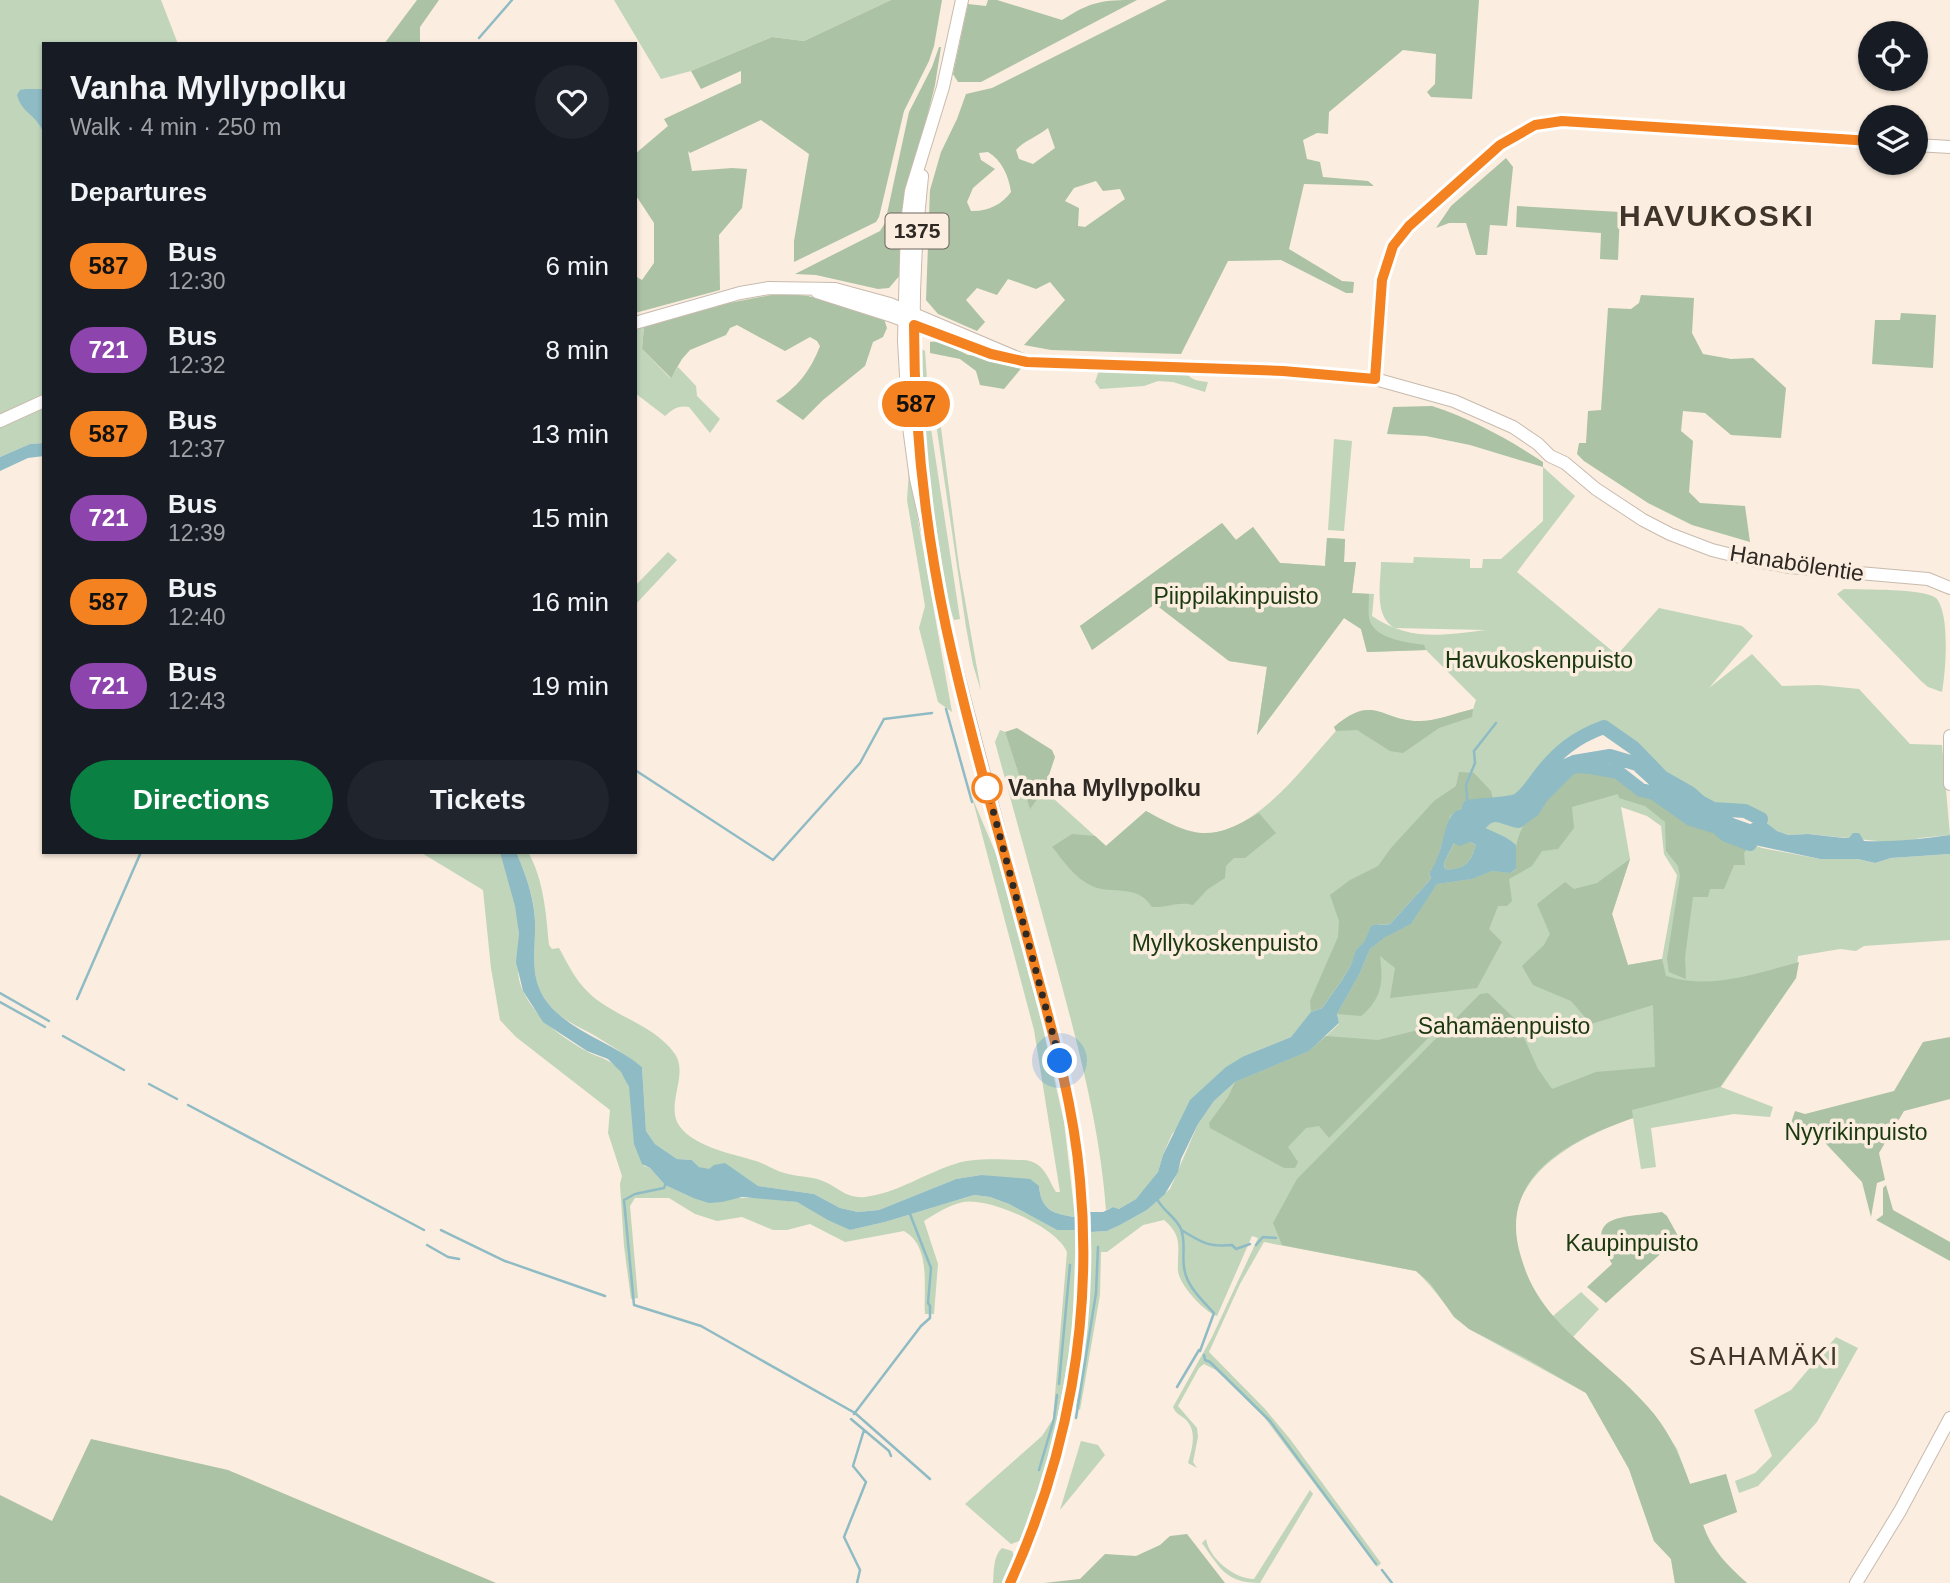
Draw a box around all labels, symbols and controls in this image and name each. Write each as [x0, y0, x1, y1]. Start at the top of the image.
map controls [1858, 21, 1928, 175]
button: locate [1858, 21, 1928, 91]
button: heart [535, 65, 609, 139]
text: Vanha Myllypolku [70, 69, 347, 106]
button: layers [1858, 105, 1928, 175]
text: Walk · 4 min · 250 m [70, 114, 281, 140]
text: Departures [70, 177, 207, 207]
district label: HAVUKOSKI [1619, 199, 1815, 232]
road number: 1375 [886, 214, 948, 248]
text: Bus [168, 237, 217, 267]
text: 6 min [545, 251, 609, 281]
text: 587 [88, 252, 129, 279]
text: 12:30 [168, 268, 226, 294]
text: Bus [168, 321, 217, 351]
text: 8 min [545, 335, 609, 365]
text: 721 [88, 336, 129, 363]
text: 12:32 [168, 352, 226, 378]
line badge: 587 [876, 381, 956, 427]
text: 587 [896, 390, 936, 417]
text: Bus [168, 405, 217, 435]
text: 13 min [531, 419, 609, 449]
text: 587 [88, 420, 129, 447]
text: 12:37 [168, 436, 226, 462]
text: Bus [168, 489, 217, 519]
text: 15 min [531, 503, 609, 533]
text: 721 [88, 504, 129, 531]
text: 12:39 [168, 520, 226, 546]
street label: Hanabölentie [1728, 540, 1866, 586]
text: Bus [168, 573, 217, 603]
park label: Piippilakinpuisto [1154, 583, 1318, 609]
text: 16 min [531, 587, 609, 617]
text: 587 [88, 588, 129, 615]
text: 12:40 [168, 604, 226, 630]
park label: Havukoskenpuisto [1445, 647, 1633, 673]
text: Bus [168, 657, 217, 687]
text: 19 min [531, 671, 609, 701]
text: 721 [88, 672, 129, 699]
text: 12:43 [168, 688, 226, 714]
button: Directions [70, 760, 333, 840]
button: Tickets [347, 760, 609, 840]
marker: Vanha Myllypolku [972, 773, 1002, 803]
place label: Vanha Myllypolku [1008, 775, 1201, 801]
park label: Myllykoskenpuisto [1132, 930, 1318, 956]
park label: Sahamäenpuisto [1418, 1013, 1590, 1039]
your location [1042, 1043, 1077, 1078]
park label: Nyyrikinpuisto [1784, 1119, 1928, 1145]
park label: Kaupinpuisto [1566, 1230, 1699, 1256]
district label: SAHAMÄKI [1689, 1341, 1839, 1371]

